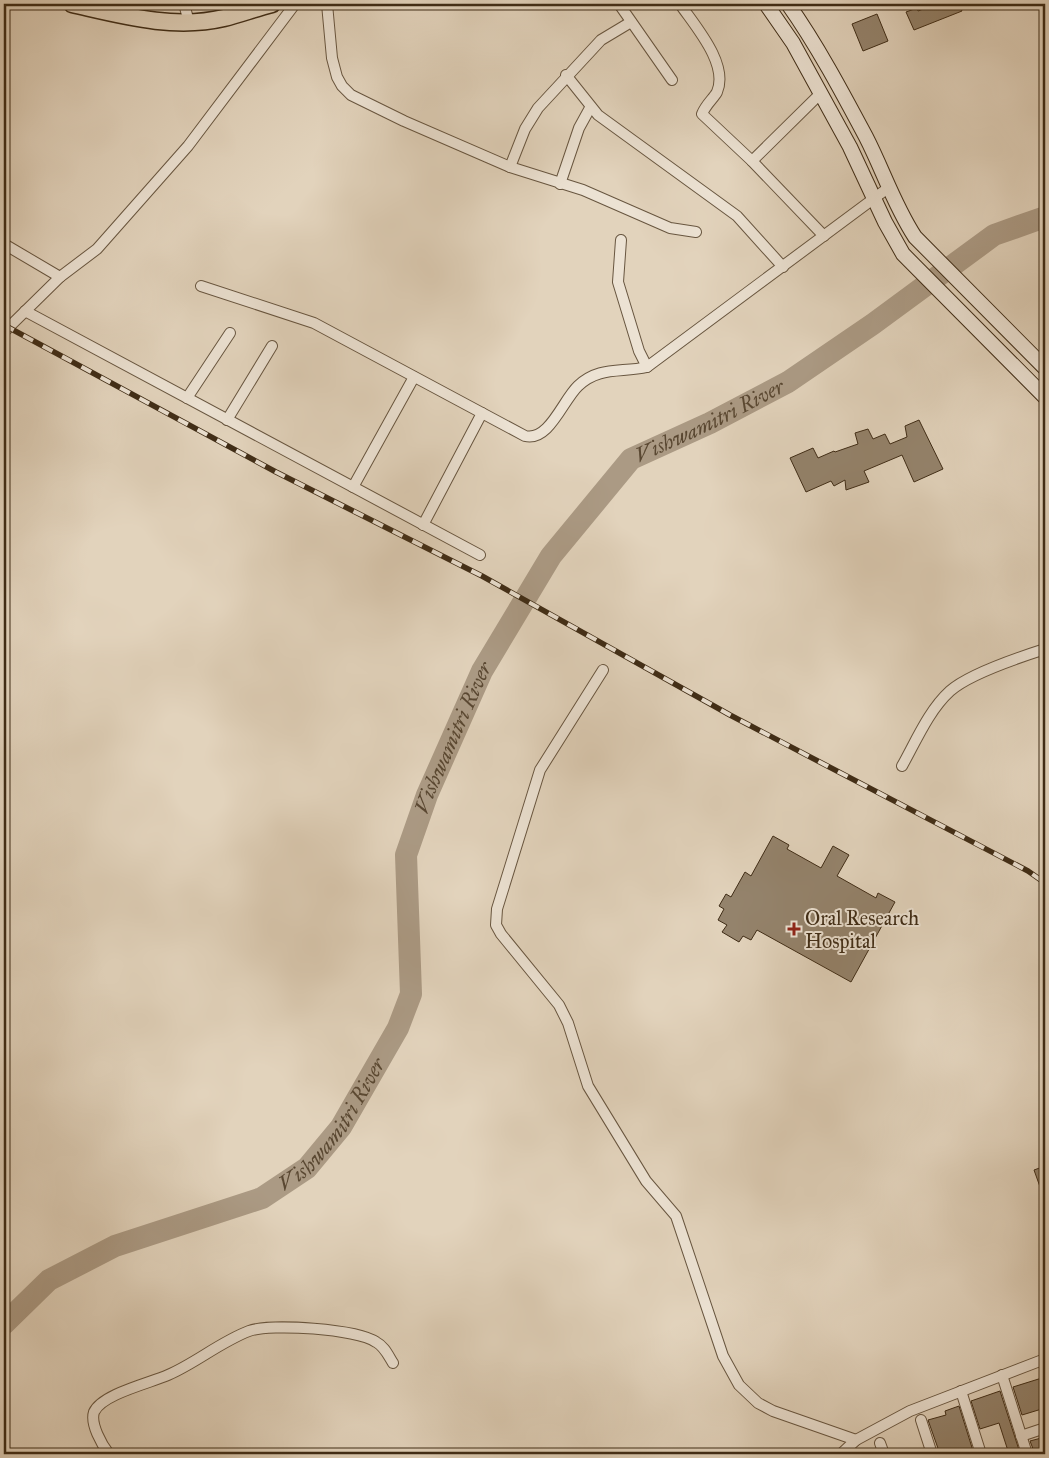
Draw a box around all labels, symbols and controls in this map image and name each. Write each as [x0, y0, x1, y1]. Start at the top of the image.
water label: Vishwamitri River [631, 373, 790, 469]
water label: Vishwamitri River [408, 656, 498, 817]
place label: Oral Research Hospital [805, 906, 919, 953]
marker: Oral Research Hospital [787, 922, 801, 936]
water label: Vishwamitri River [273, 1052, 392, 1197]

